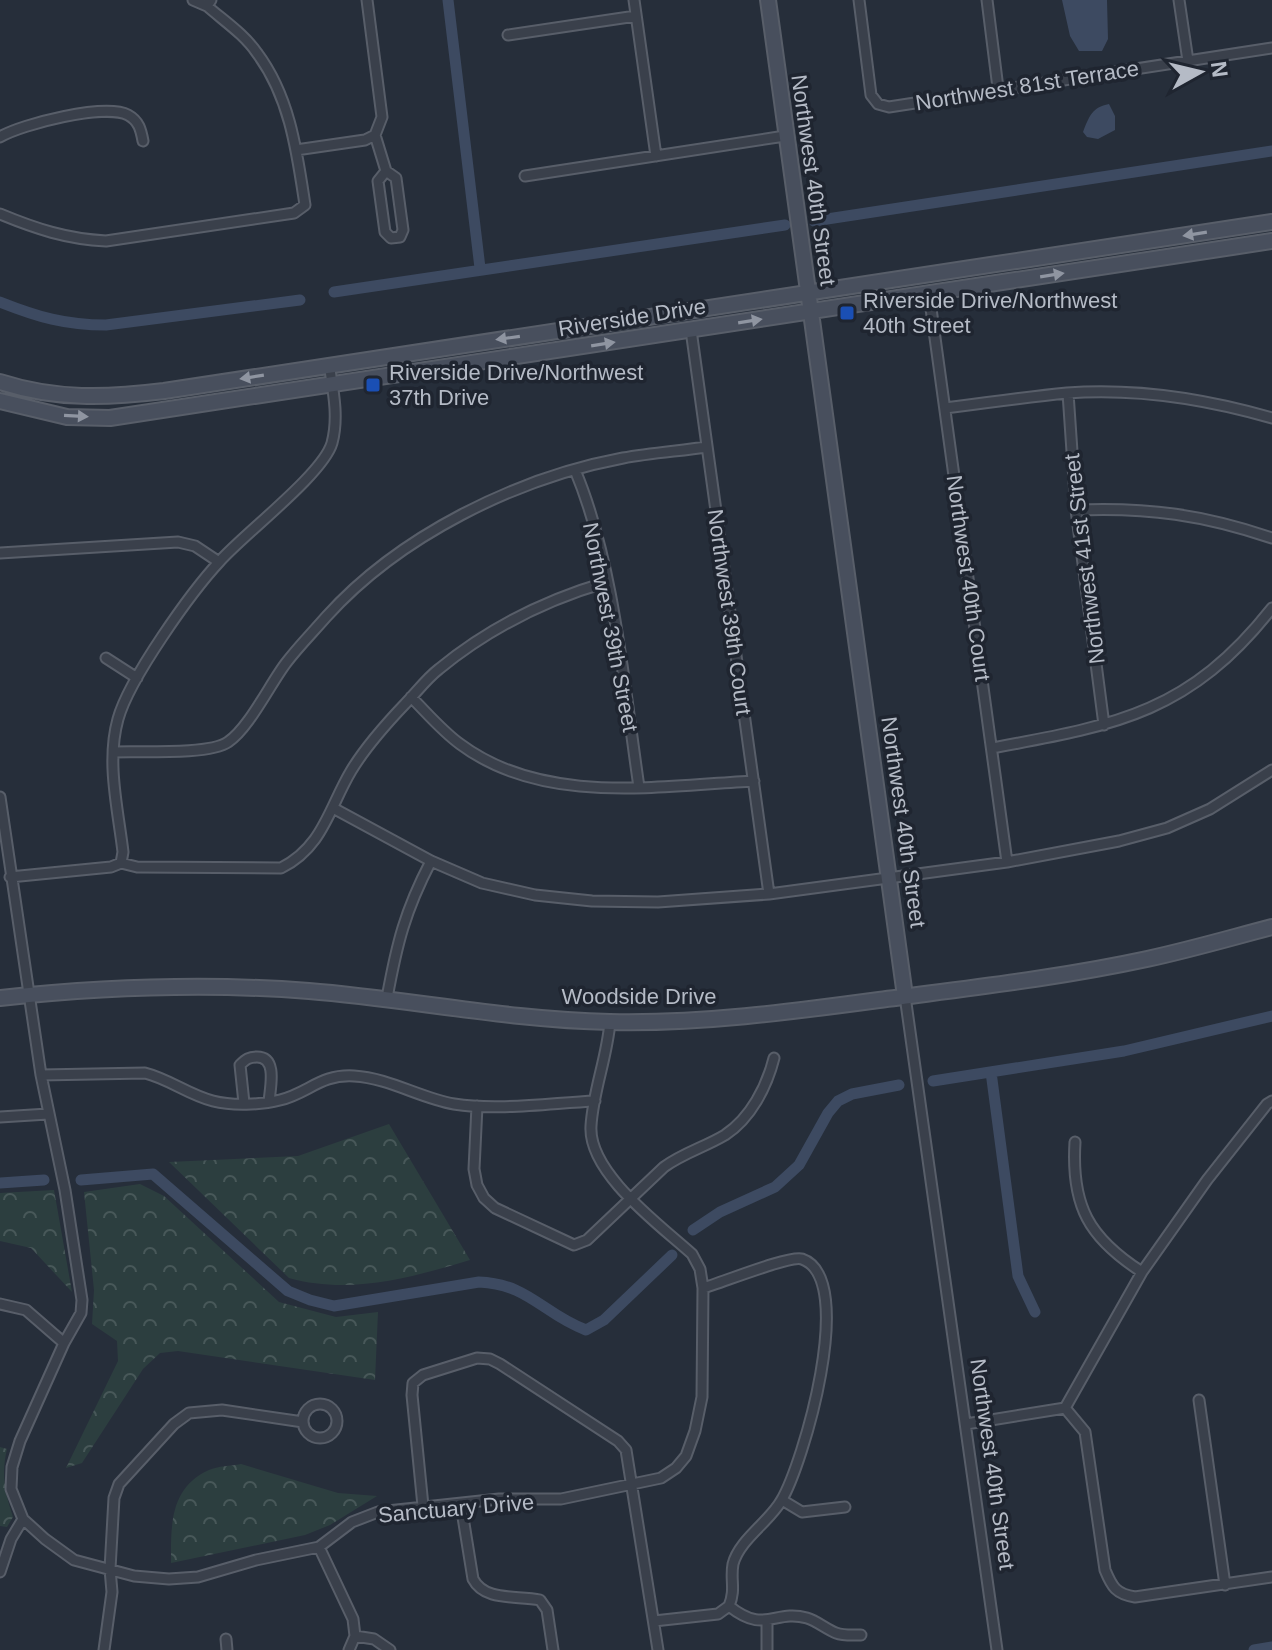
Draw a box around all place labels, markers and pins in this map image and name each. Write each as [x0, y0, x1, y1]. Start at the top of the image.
place label: Riverside Drive/Northwest 40th Street [863, 288, 1117, 338]
marker: Riverside Drive/Northwest 40th Street [838, 304, 856, 322]
place label: Riverside Drive/Northwest 37th Drive [389, 360, 643, 410]
marker: Riverside Drive/Northwest 37th Drive [364, 376, 382, 394]

